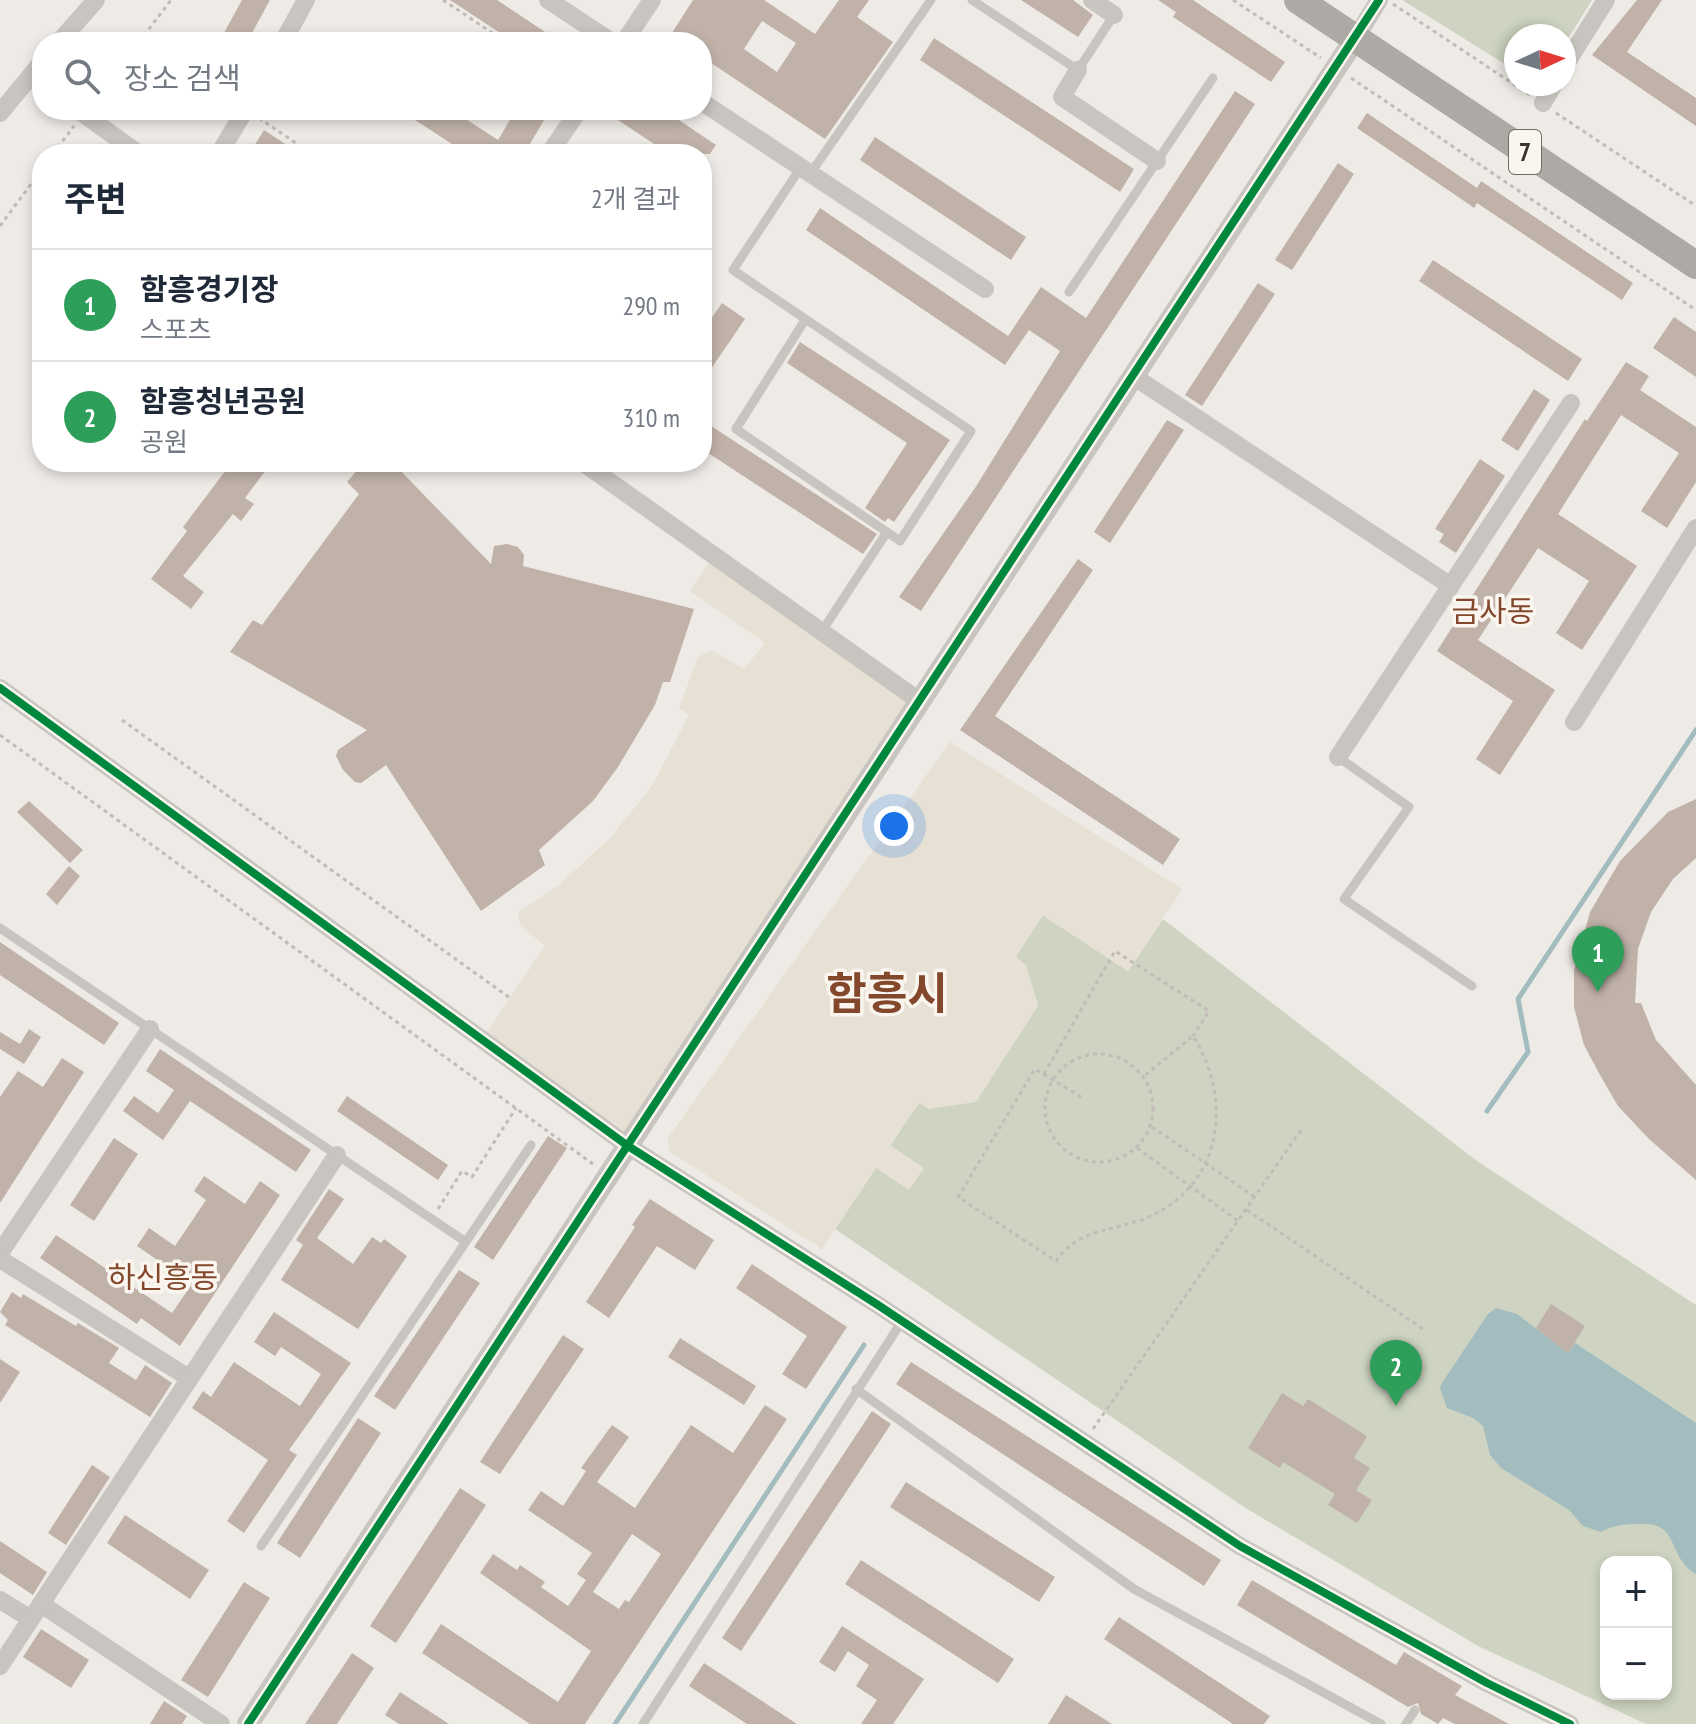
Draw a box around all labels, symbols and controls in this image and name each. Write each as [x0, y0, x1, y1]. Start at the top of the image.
north arrow [1504, 24, 1576, 96]
search box [32, 32, 712, 120]
icon: search [60, 54, 104, 98]
text: 장소 검색 [124, 58, 241, 97]
road number: 7 [1509, 130, 1541, 174]
text: 주변 [64, 176, 127, 220]
text: 2개 결과 [591, 182, 680, 215]
text: 함흥경기장 [140, 269, 278, 308]
text: 1 [84, 289, 96, 322]
text: 290 m [622, 289, 680, 322]
text: 스포츠 [140, 313, 212, 346]
text: 함흥청년공원 [140, 381, 306, 420]
text: 2 [84, 401, 96, 434]
text: 310 m [622, 401, 680, 434]
text: 공원 [140, 425, 188, 458]
district label: 금사동 [1452, 591, 1534, 630]
your location [874, 806, 914, 846]
pin: 1 [1572, 926, 1624, 992]
district label: 함흥시 [826, 964, 948, 1021]
district label: 하신흥동 [108, 1257, 218, 1296]
pin: 2 [1370, 1340, 1422, 1406]
map controls [1600, 1556, 1672, 1700]
button: + [1600, 1556, 1672, 1628]
button: − [1600, 1628, 1672, 1700]

